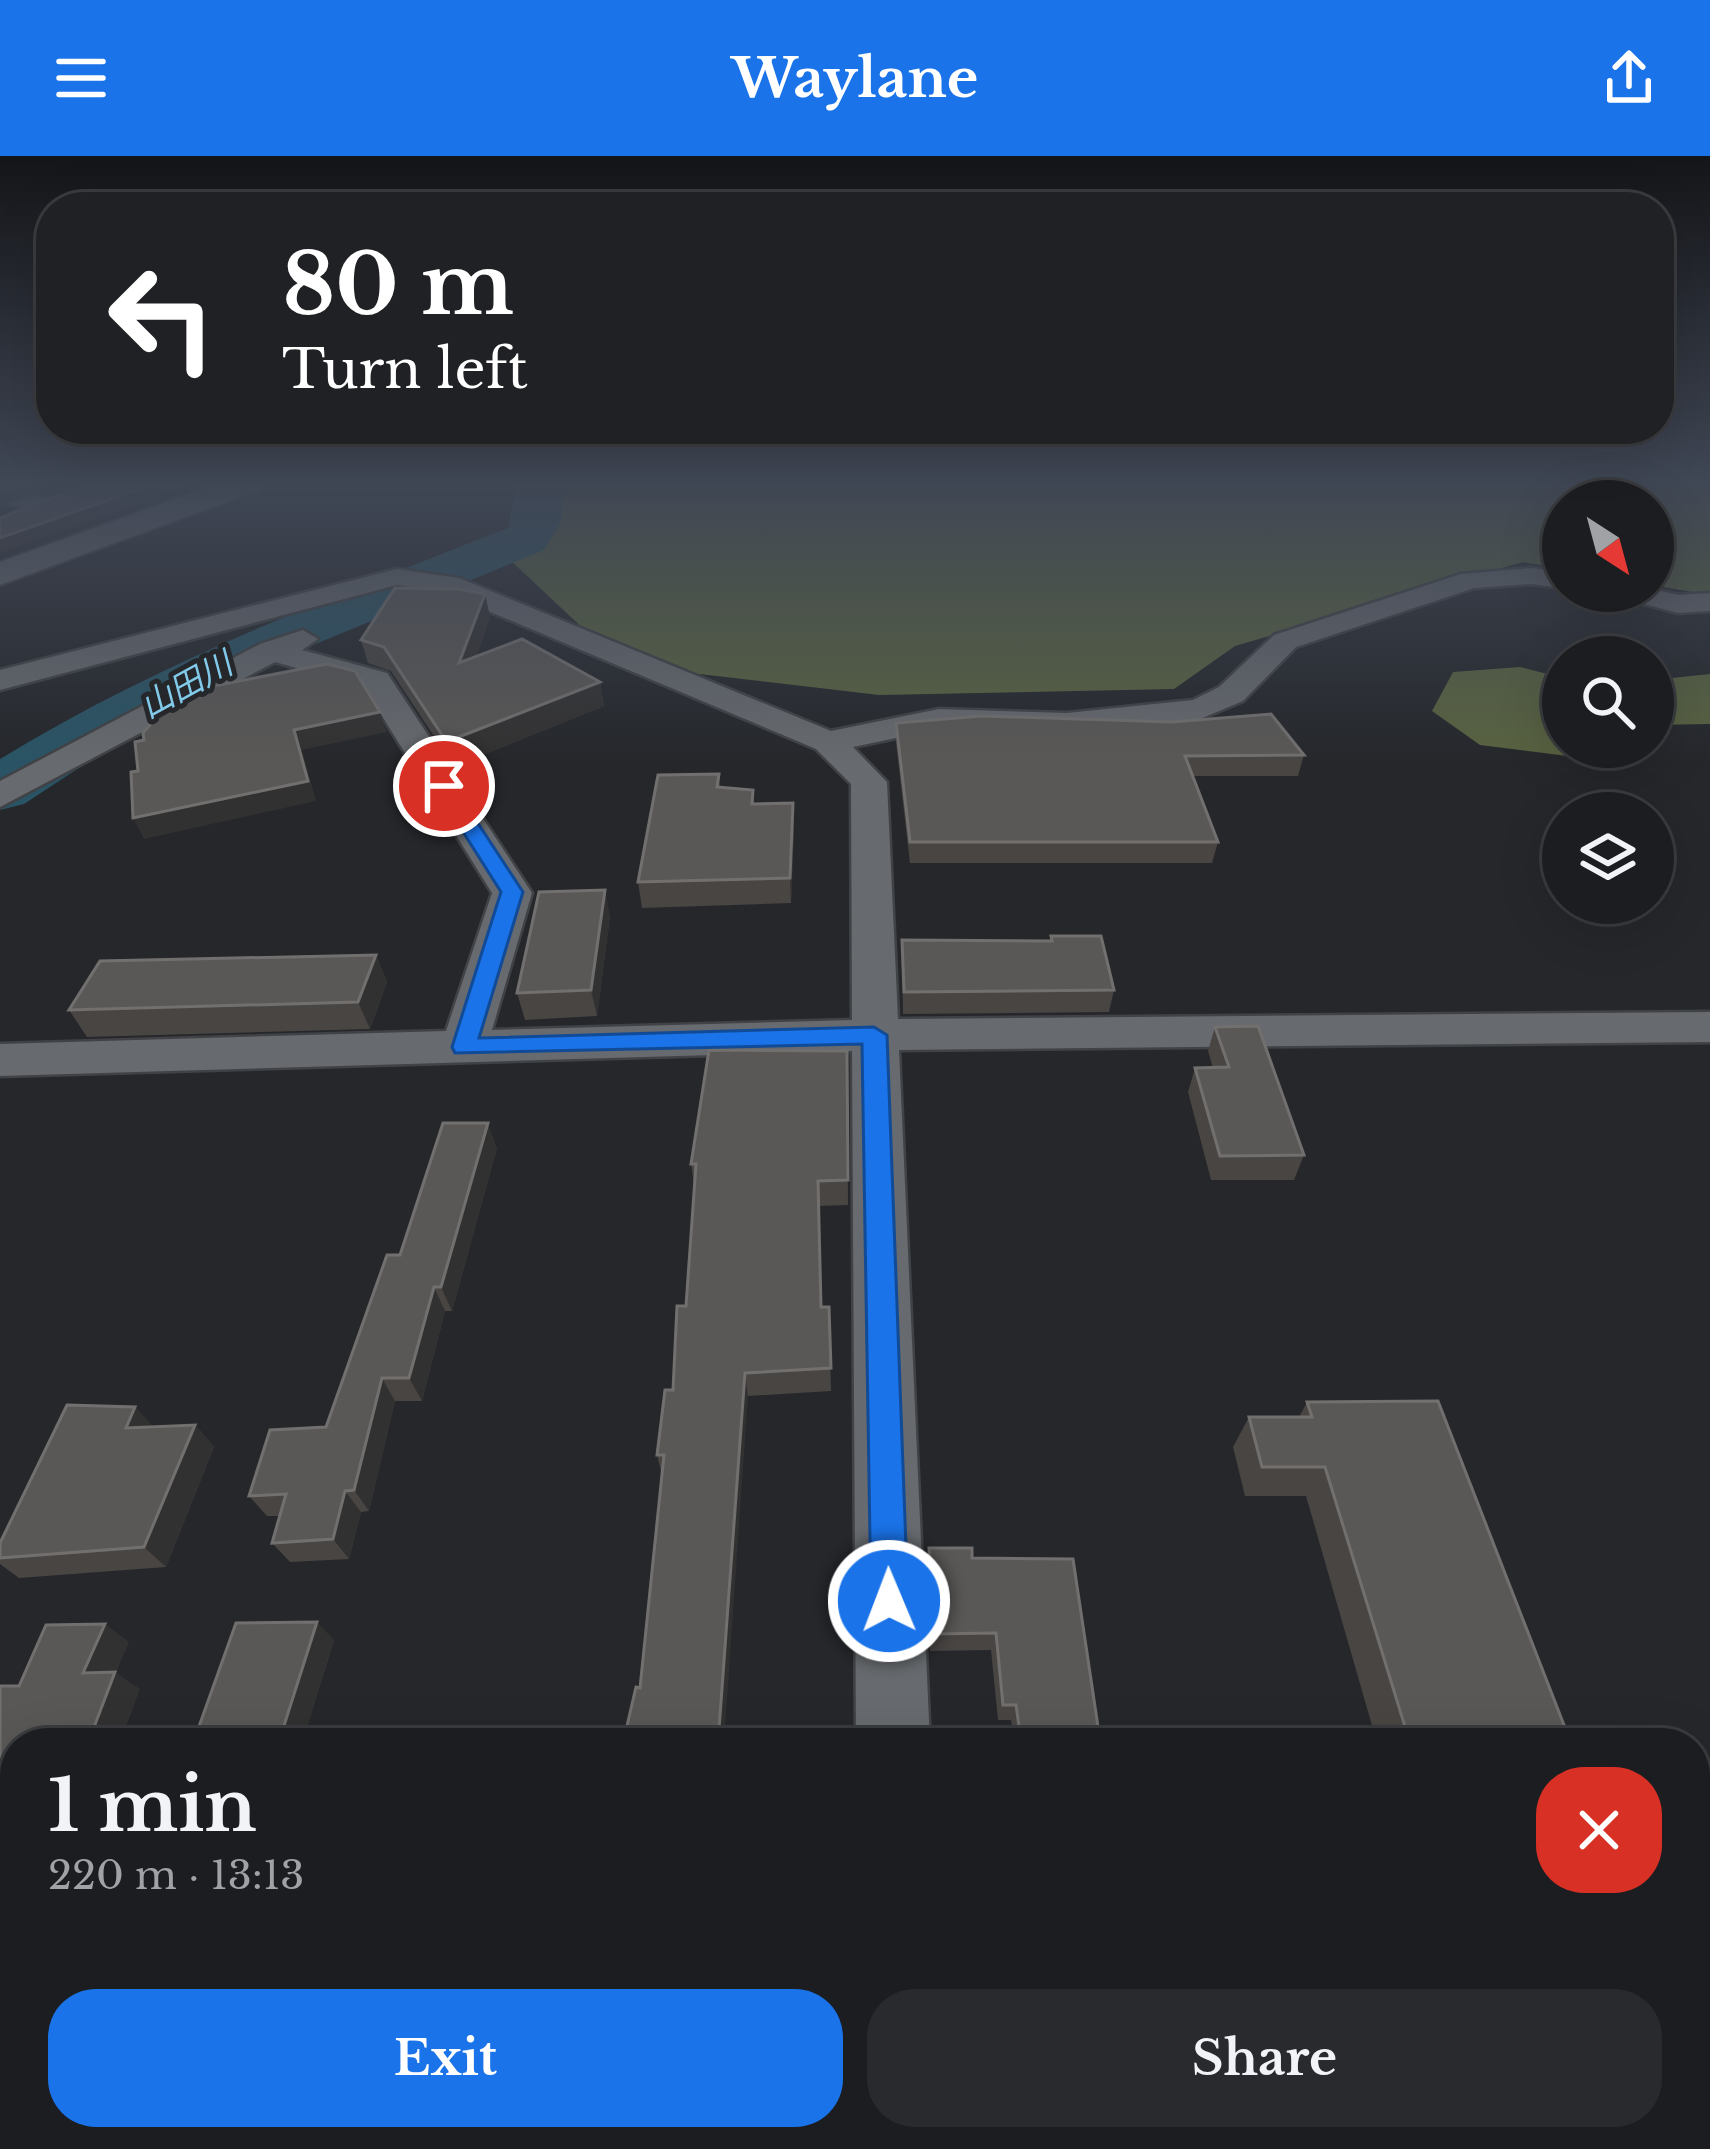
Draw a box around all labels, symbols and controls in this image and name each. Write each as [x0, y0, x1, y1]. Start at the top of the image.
icon: menu [48, 45, 114, 111]
text: Waylane [732, 45, 978, 112]
icon: share [1596, 45, 1662, 111]
text: 80 m [282, 233, 514, 337]
icon: left [84, 240, 240, 396]
text: Turn left [282, 336, 528, 403]
north arrow [1542, 480, 1674, 612]
map controls [1542, 480, 1674, 924]
button: search [1542, 636, 1674, 768]
water label: 山田川 [133, 642, 242, 727]
pin [393, 735, 495, 837]
icon: arrive [411, 753, 477, 819]
button: layers [1542, 792, 1674, 924]
position arrow [826, 1538, 952, 1664]
text: 1 min [48, 1761, 257, 1850]
button: close [1536, 1767, 1662, 1893]
text: 220 m · 13:13 [48, 1851, 304, 1900]
button: Exit [48, 1989, 843, 2127]
button: Share [867, 1989, 1662, 2127]

